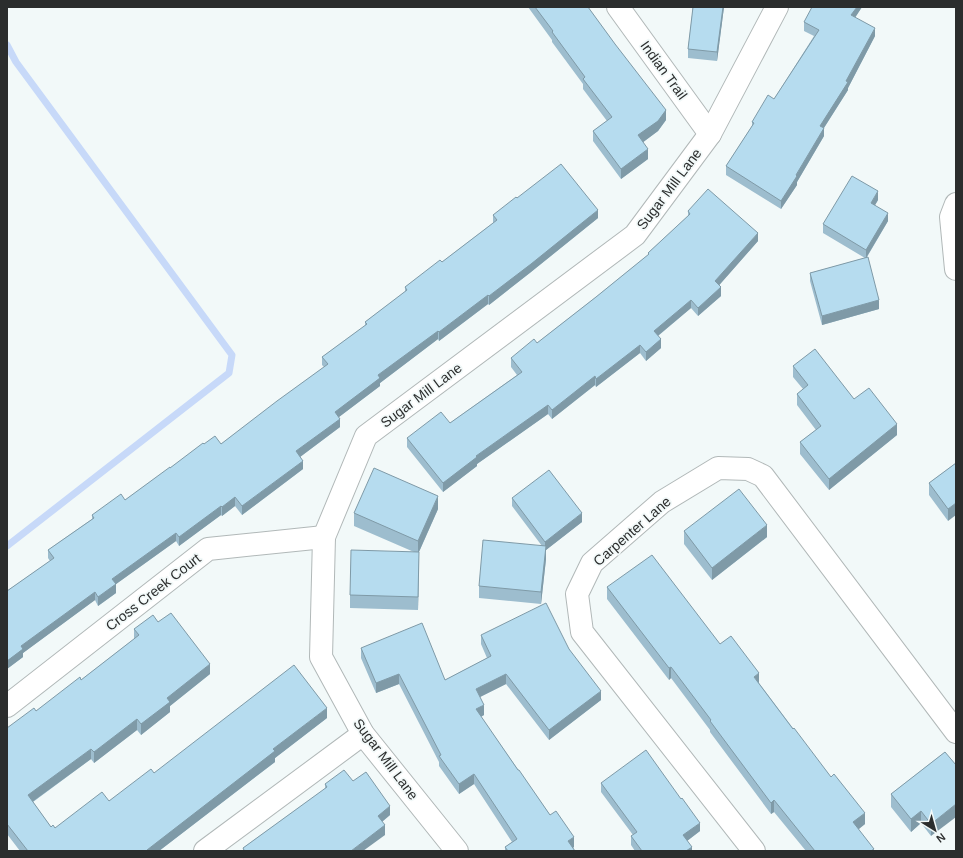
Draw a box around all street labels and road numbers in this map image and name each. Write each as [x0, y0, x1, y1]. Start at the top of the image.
street label: Indian Trail [637, 38, 691, 102]
street label: Sugar Mill Lane [633, 145, 705, 233]
street label: Sugar Mill Lane [377, 359, 465, 431]
street label: Carpenter Lane [590, 493, 674, 569]
street label: Cross Creek Court [102, 550, 204, 634]
street label: Sugar Mill Lane [350, 715, 422, 803]

